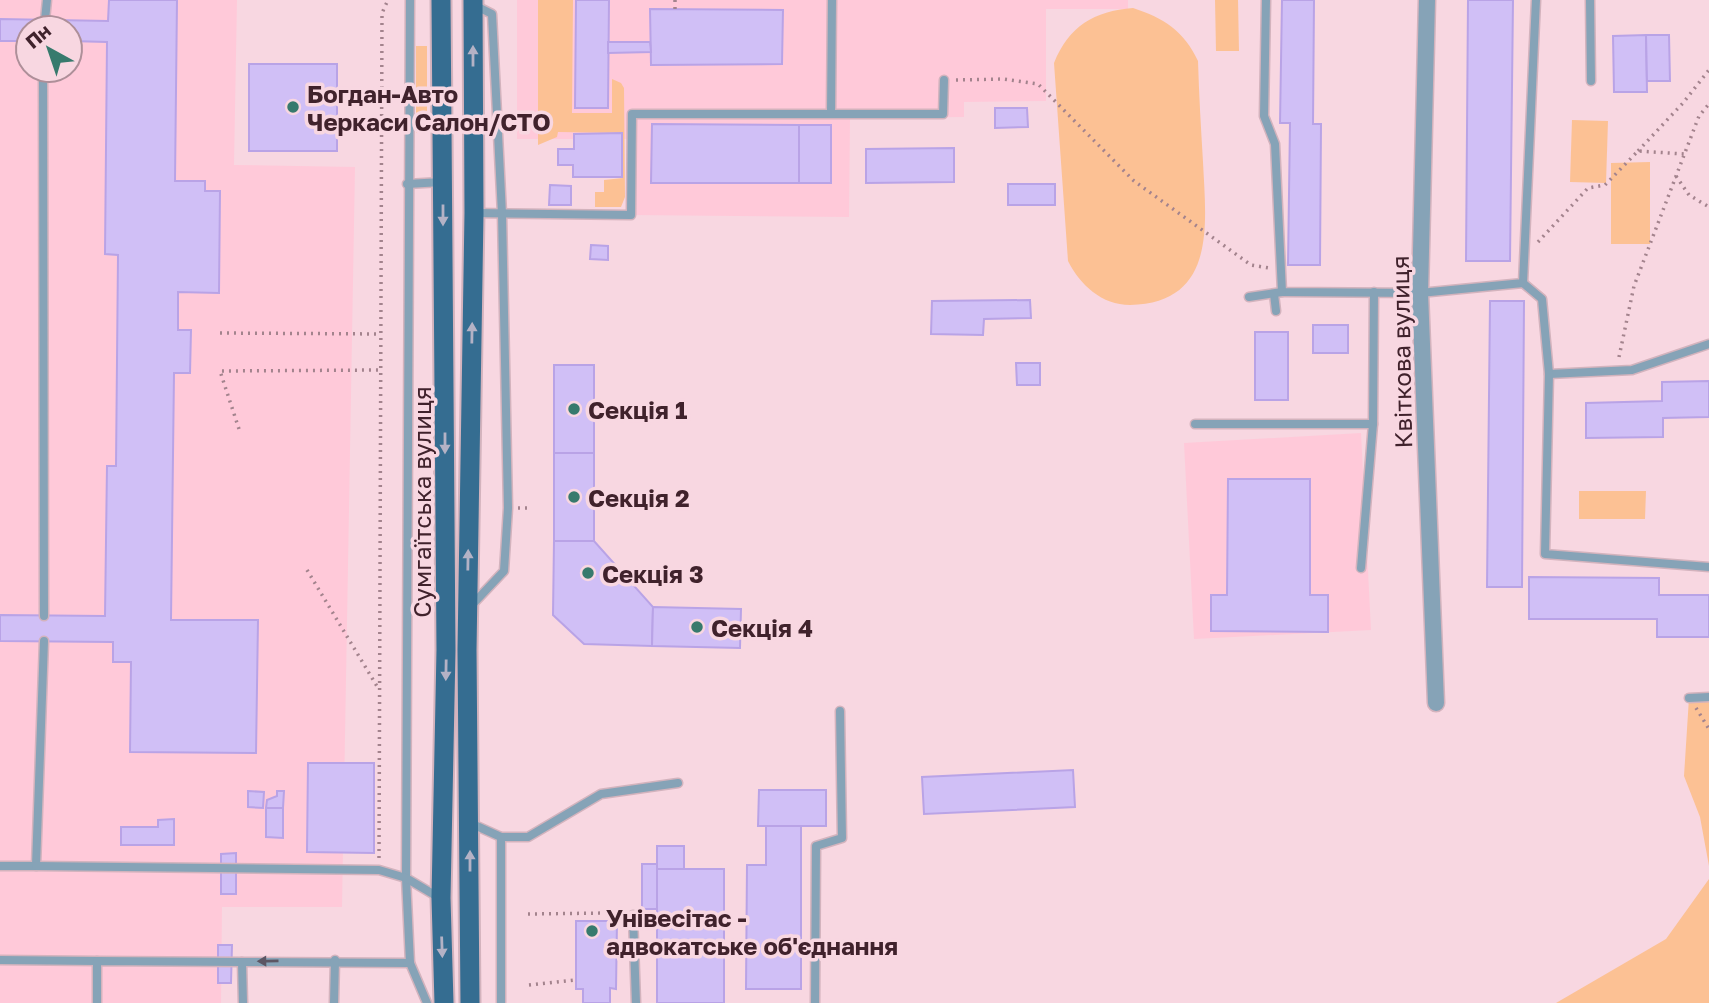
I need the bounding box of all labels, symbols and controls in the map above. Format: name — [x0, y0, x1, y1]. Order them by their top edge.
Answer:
north arrow — [14, 14, 84, 84]
text: Пн — [20, 18, 55, 53]
one-way arrow — [467, 45, 479, 67]
place label: Богдан-Авто Черкаси Салон/СТО — [307, 79, 551, 136]
marker: Богдан-Авто Черкаси Салон/СТО — [285, 99, 301, 115]
one-way arrow — [437, 204, 449, 226]
street label: Квіткова вулиця — [1385, 255, 1417, 449]
one-way arrow — [466, 322, 478, 344]
street label: Сумгаїтська вулиця — [407, 386, 436, 618]
place label: Секція 1 — [588, 395, 687, 424]
marker: Секція 1 — [566, 401, 582, 417]
one-way arrow — [439, 432, 451, 454]
place label: Секція 2 — [588, 483, 690, 512]
marker: Секція 2 — [566, 489, 582, 505]
one-way arrow — [462, 549, 474, 571]
place label: Секція 3 — [602, 559, 704, 588]
marker: Секція 3 — [580, 565, 596, 581]
place label: Секція 4 — [711, 613, 813, 642]
marker: Секція 4 — [689, 619, 705, 635]
one-way arrow — [440, 659, 452, 681]
one-way arrow — [464, 850, 476, 872]
place label: Унівесітас - адвокатське об'єднання — [606, 903, 898, 960]
marker: Унівесітас - адвокатське об'єднання — [584, 923, 600, 939]
one-way arrow — [436, 936, 448, 958]
one-way arrow — [256, 955, 278, 967]

